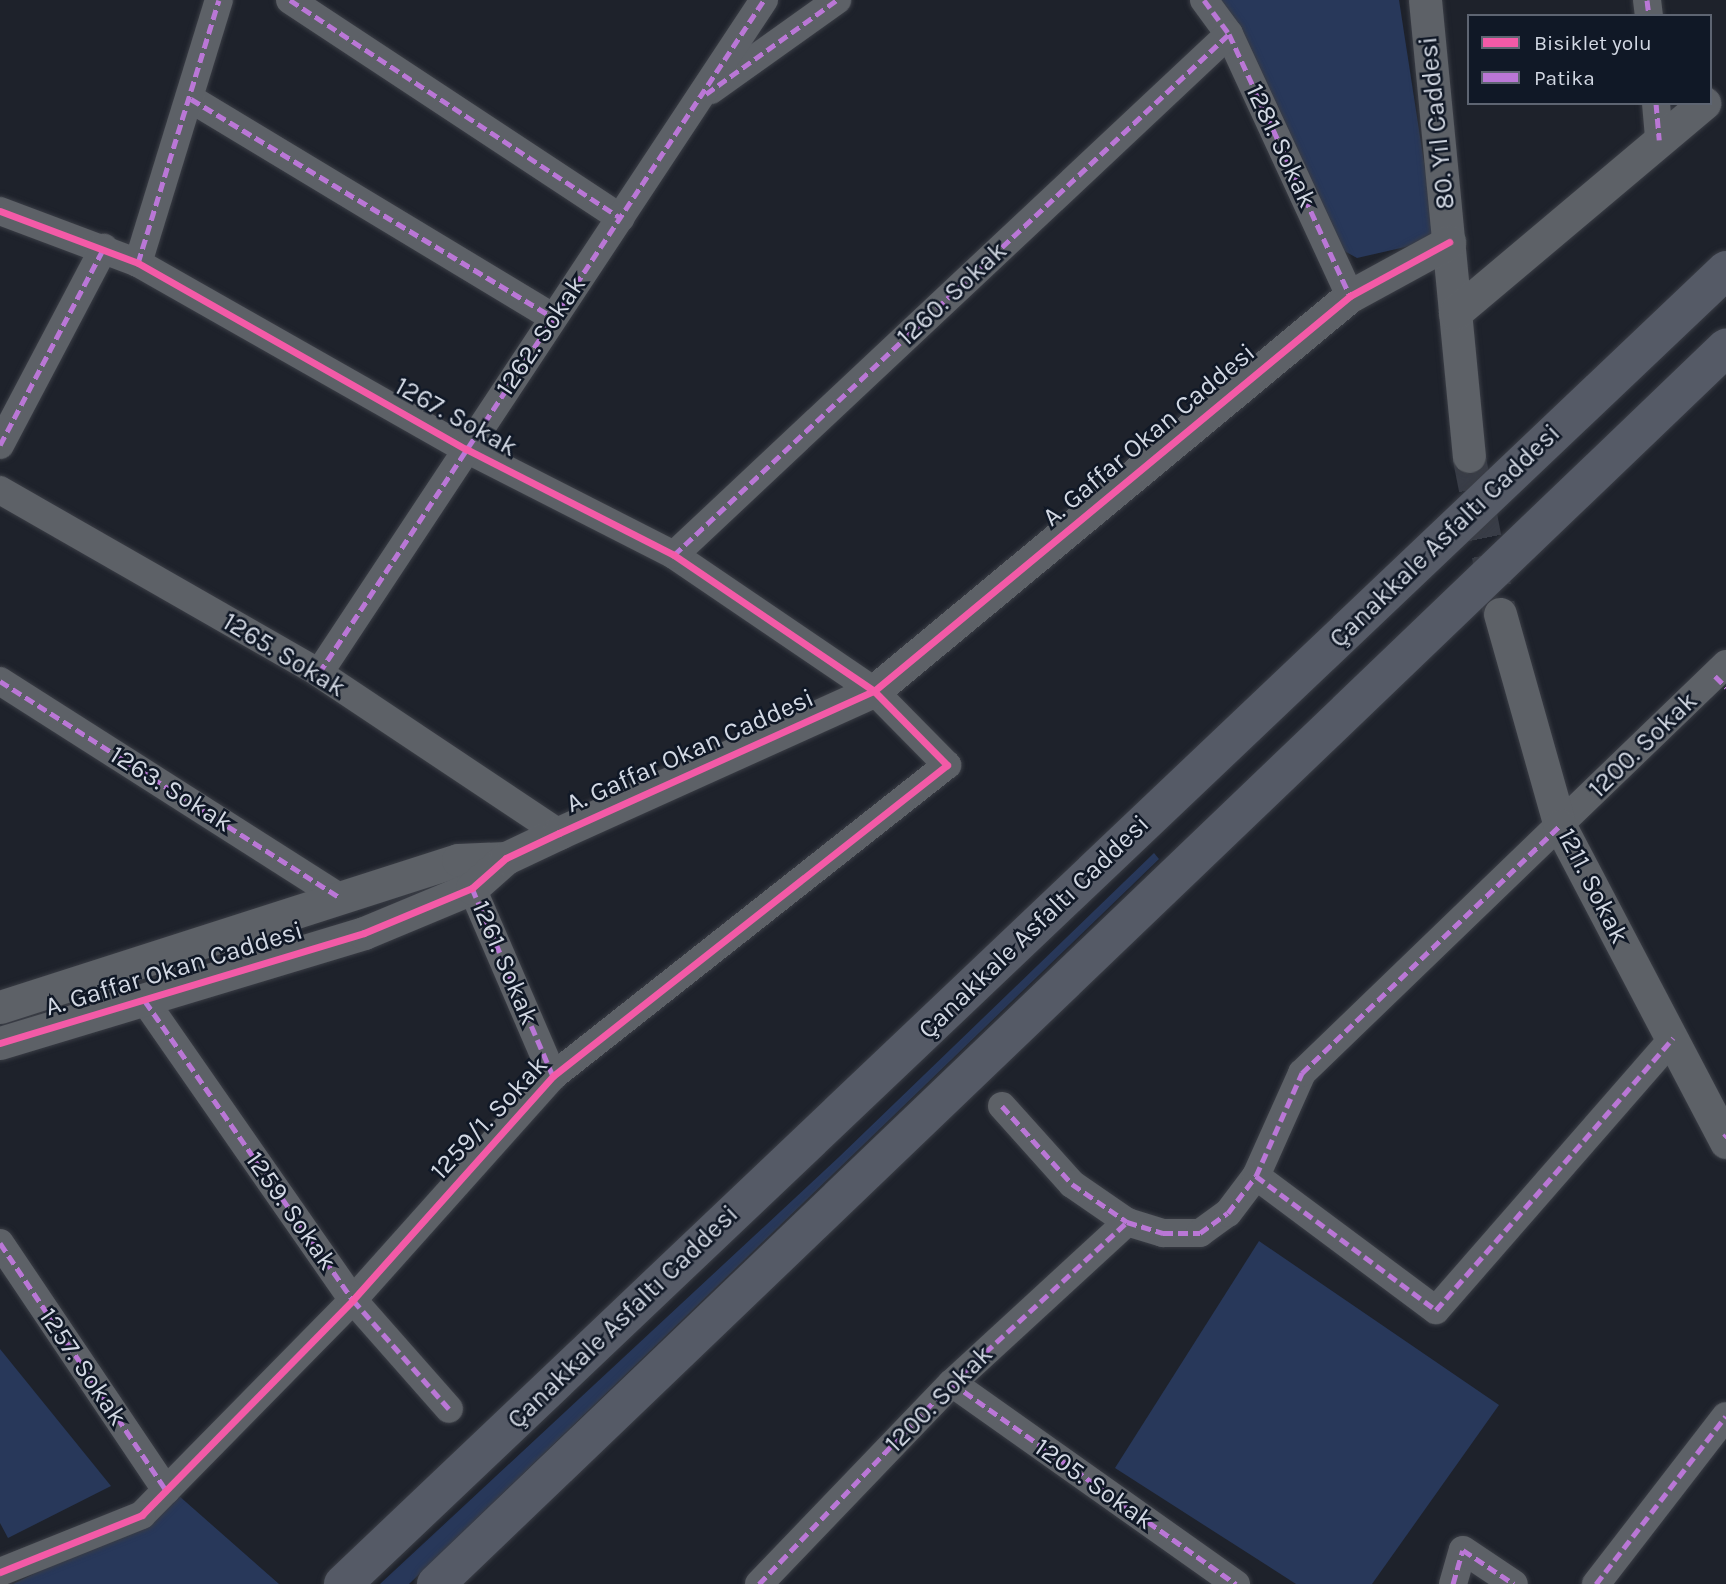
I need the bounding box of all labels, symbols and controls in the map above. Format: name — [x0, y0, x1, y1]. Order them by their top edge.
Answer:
legend — [1467, 14, 1712, 105]
text: Bisiklet yolu — [1534, 31, 1652, 55]
street label: 80. Yıl Caddesi — [1412, 35, 1462, 211]
text: Patika — [1534, 66, 1595, 90]
street label: 1281. Sokak — [1239, 79, 1323, 213]
street label: 1260. Sokak — [891, 235, 1013, 353]
street label: 1262. Sokak — [489, 270, 593, 402]
street label: A. Gaffar Okan Caddesi — [1036, 337, 1262, 533]
street label: 1267. Sokak — [389, 371, 523, 463]
street label: Çanakkale Asfaltı Caddesi — [1323, 418, 1567, 654]
street label: 1265. Sokak — [217, 606, 351, 704]
street label: A. Gaffar Okan Caddesi — [561, 682, 819, 820]
street label: 1200. Sokak — [1582, 686, 1704, 804]
street label: 1263. Sokak — [104, 739, 238, 839]
street label: Çanakkale Asfaltı Caddesi — [912, 809, 1156, 1045]
street label: 1211. Sokak — [1551, 823, 1635, 949]
street label: 1261. Sokak — [465, 896, 545, 1030]
street label: A. Gaffar Okan Caddesi — [41, 915, 307, 1023]
street label: 1259/1. Sokak — [424, 1050, 554, 1186]
street label: 1259. Sokak — [239, 1146, 343, 1276]
street label: Çanakkale Asfaltı Caddesi — [501, 1199, 745, 1435]
street label: 1257. Sokak — [32, 1302, 134, 1432]
street label: 1200. Sokak — [879, 1339, 999, 1459]
street label: 1205. Sokak — [1028, 1432, 1160, 1536]

